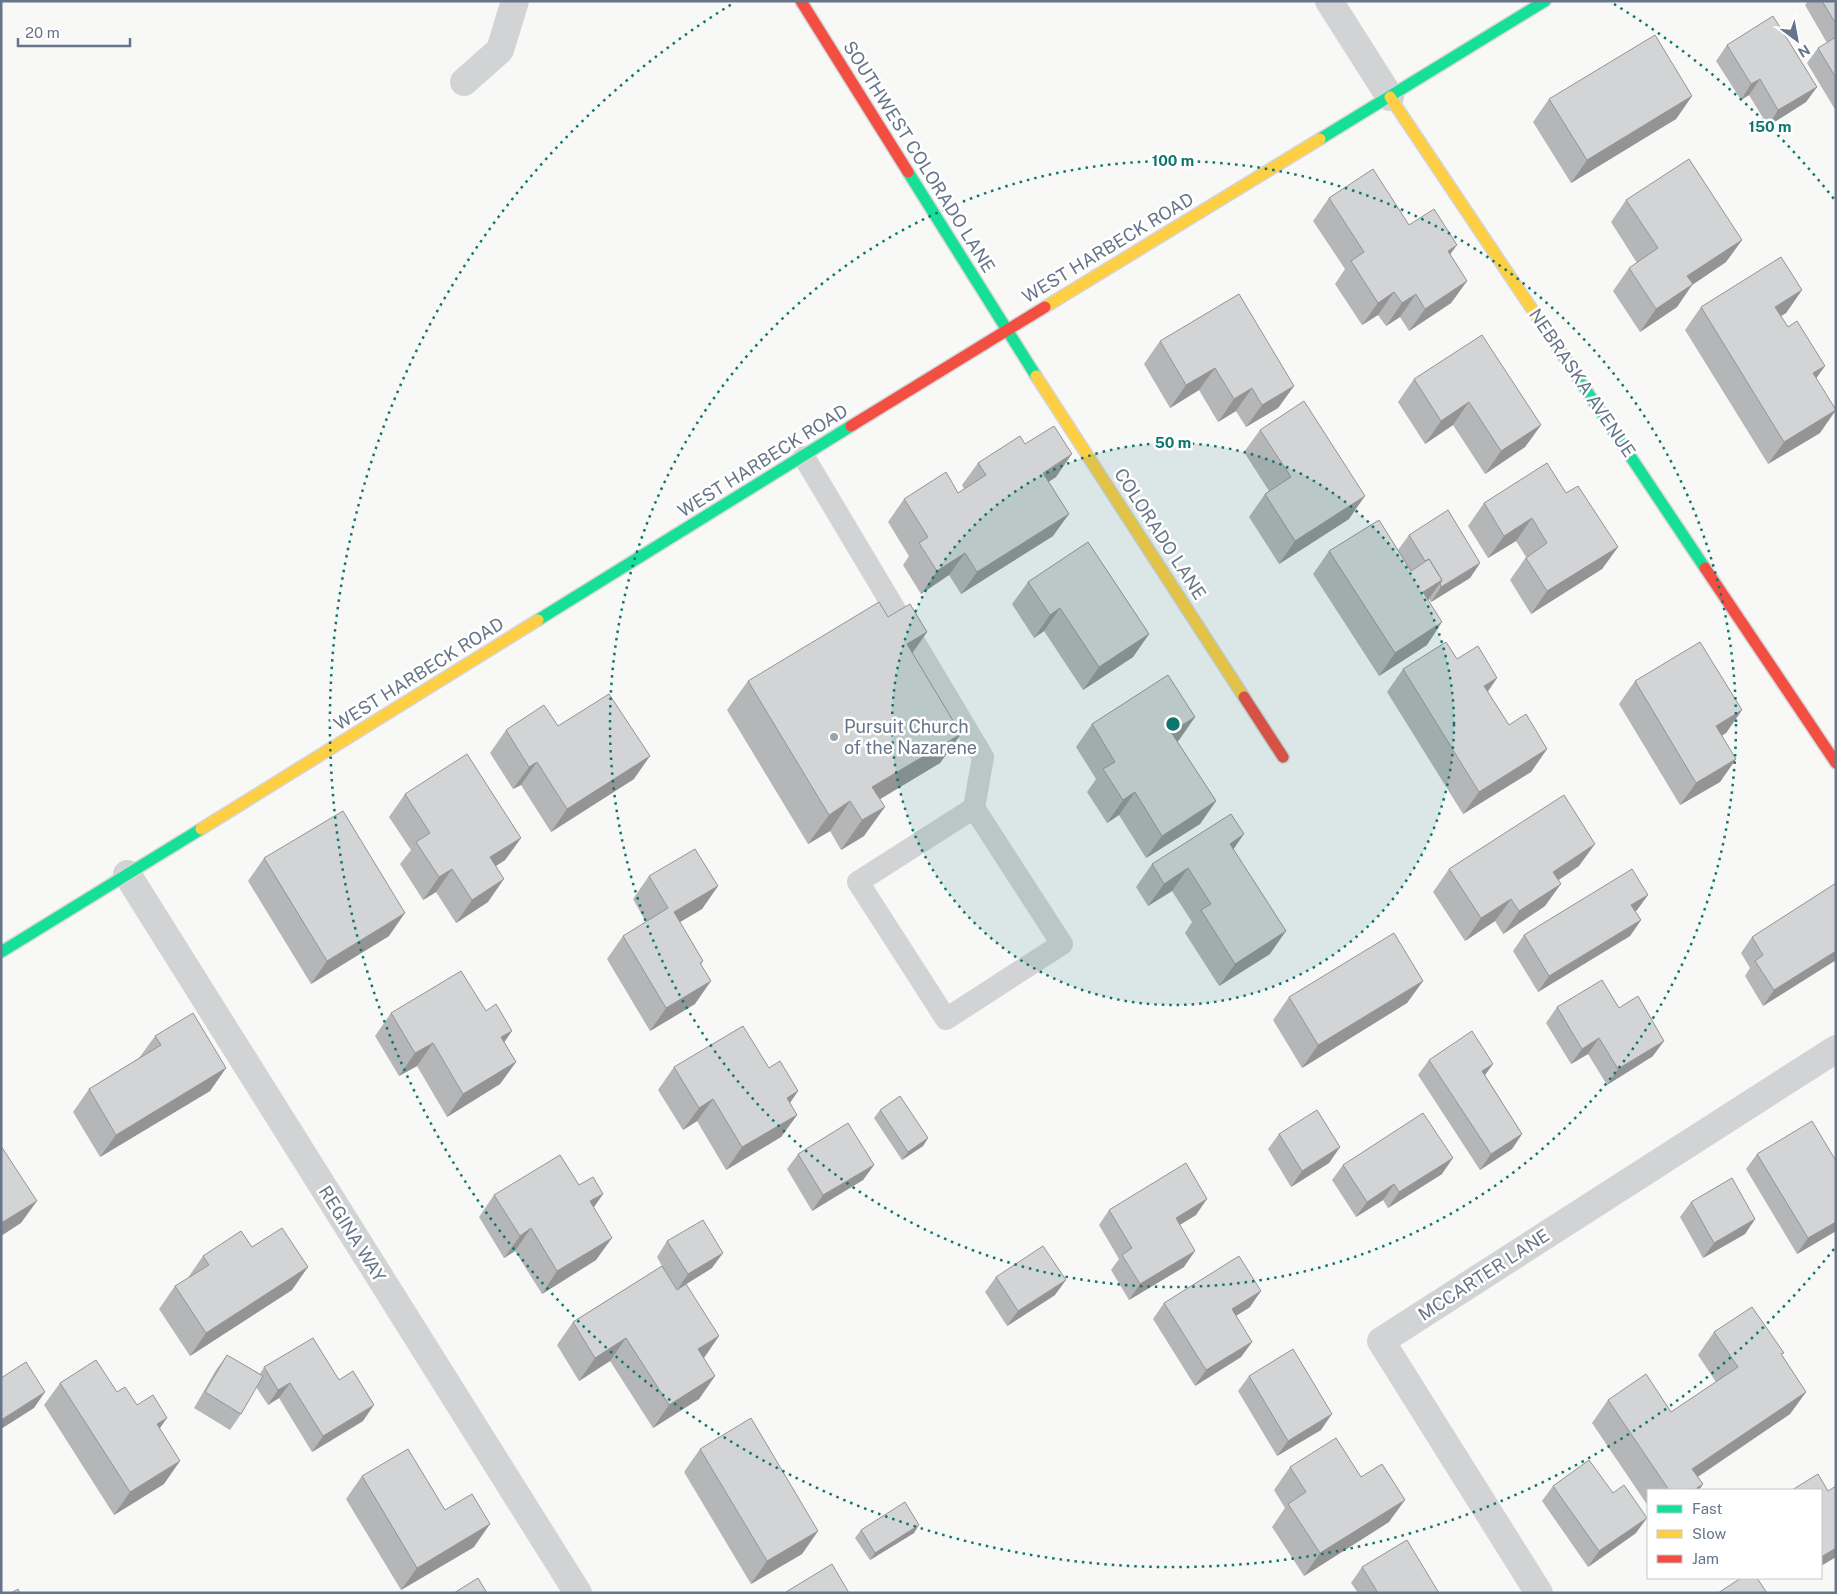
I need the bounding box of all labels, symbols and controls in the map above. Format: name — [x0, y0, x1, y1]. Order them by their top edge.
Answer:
scale bar — [18, 15, 130, 47]
north arrow — [1772, 15, 1822, 65]
text: 20 m — [25, 24, 60, 41]
street label: SOUTHWEST COLORADO LANE — [839, 37, 1000, 276]
text: N — [1795, 41, 1813, 61]
text: 150 m — [1748, 118, 1792, 135]
text: 100 m — [1152, 152, 1194, 169]
street label: WEST HARBECK ROAD — [1018, 188, 1197, 307]
street label: NEBRASKA AVENUE — [1525, 304, 1640, 461]
street label: WEST HARBECK ROAD — [674, 400, 851, 521]
text: 50 m — [1155, 434, 1191, 451]
street label: COLORADO LANE — [1110, 464, 1211, 603]
street label: WEST HARBECK ROAD — [330, 613, 507, 734]
centre of rings — [1164, 715, 1182, 733]
place label: Pursuit Church of the Nazarene — [844, 716, 977, 758]
marker: Pursuit Church of the Nazarene — [828, 731, 840, 743]
street label: REGINA WAY — [315, 1182, 390, 1286]
street label: MCCARTER LANE — [1414, 1224, 1553, 1325]
legend — [1647, 1489, 1822, 1579]
text: Fast — [1692, 1500, 1722, 1517]
text: Slow — [1692, 1525, 1727, 1542]
text: Jam — [1692, 1550, 1719, 1567]

